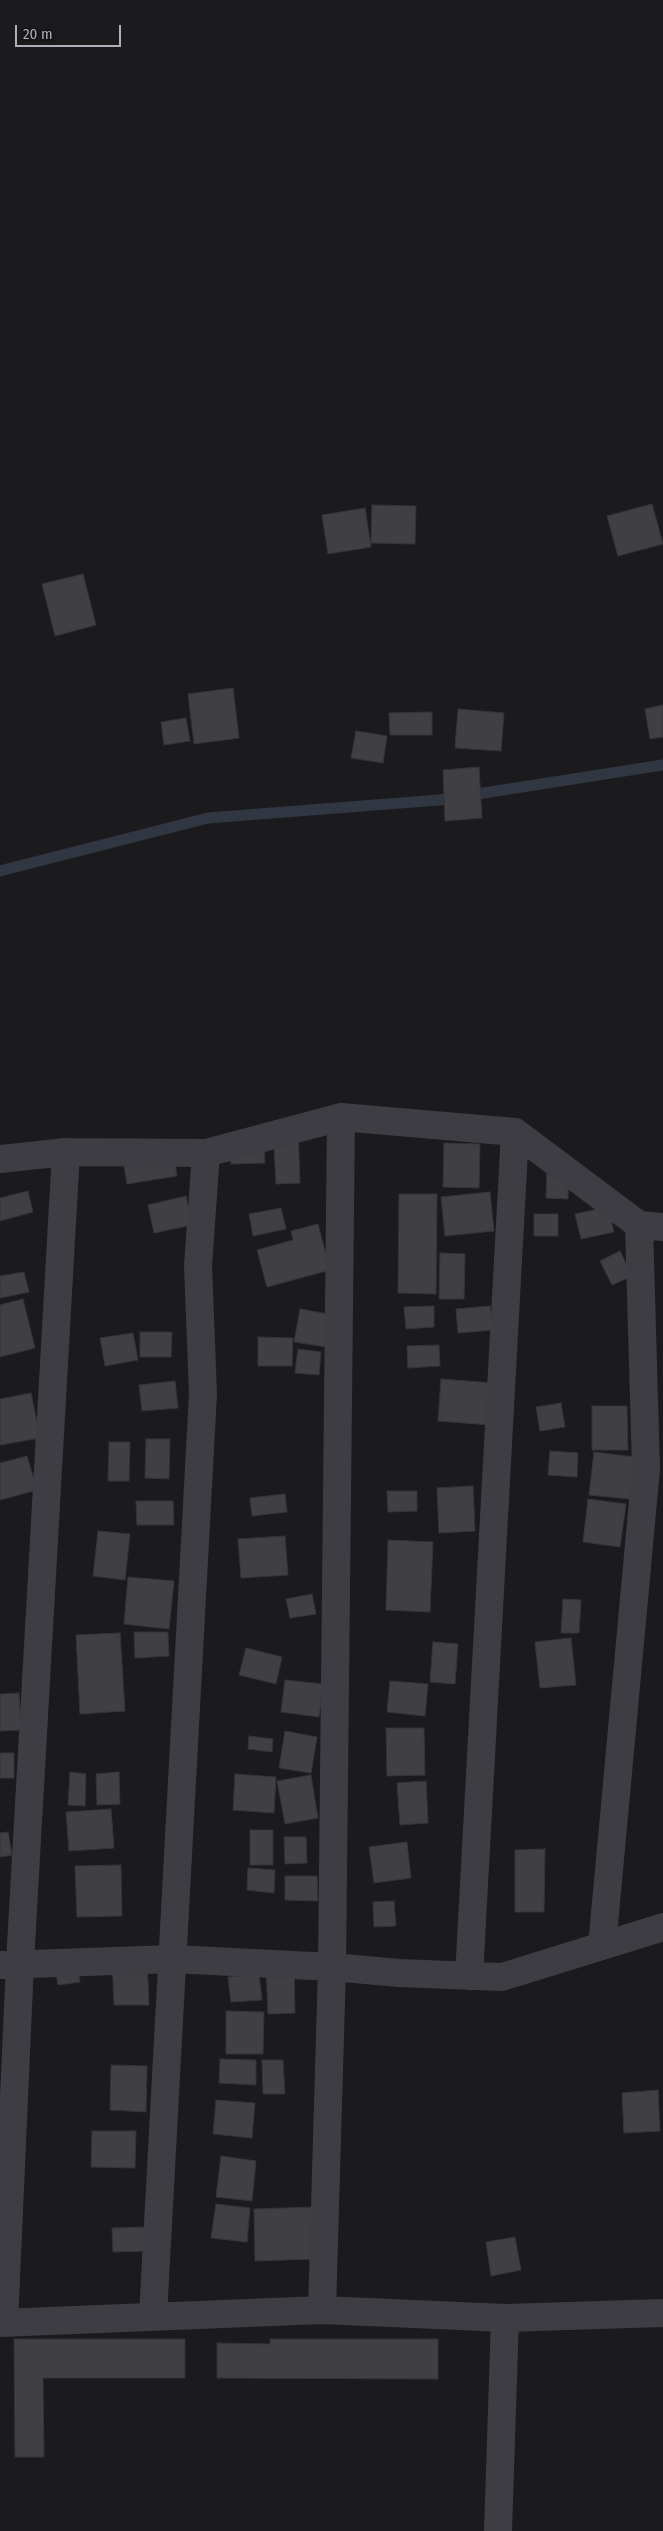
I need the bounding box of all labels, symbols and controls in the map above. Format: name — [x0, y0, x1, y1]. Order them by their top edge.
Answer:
scale bar — [18, 15, 124, 47]
text: 20 m — [23, 25, 53, 43]

